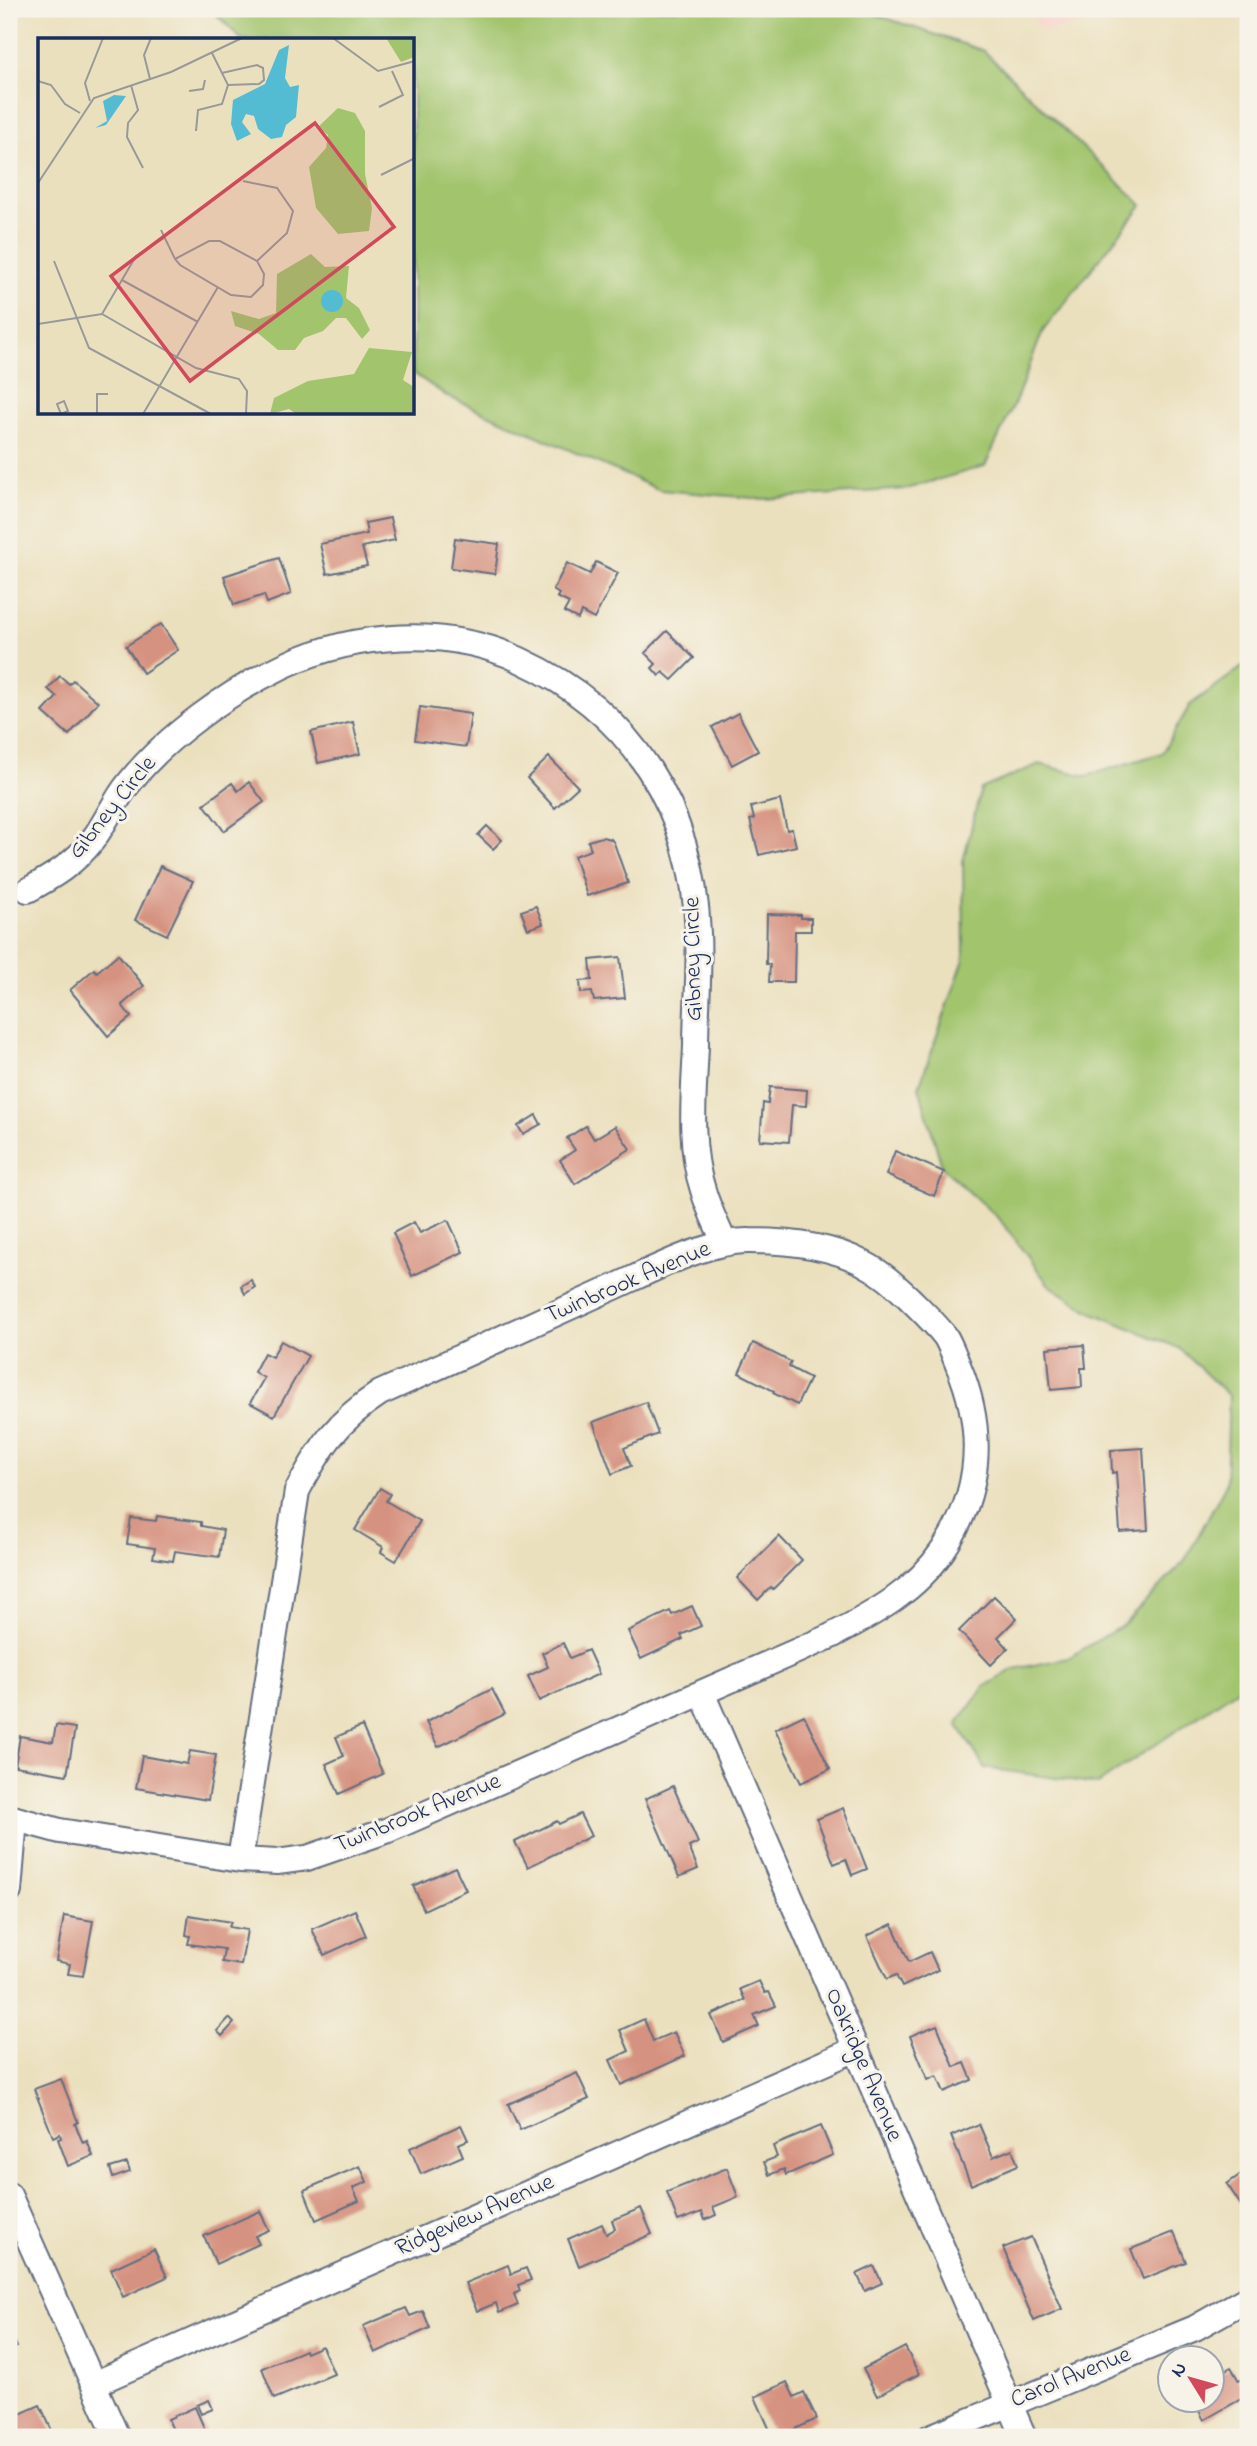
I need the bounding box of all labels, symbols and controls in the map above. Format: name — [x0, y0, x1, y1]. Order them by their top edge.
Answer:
inset map — [38, 38, 415, 415]
street label: Gibney Circle — [60, 748, 167, 868]
street label: Gibney Circle — [675, 896, 714, 1021]
street label: Twinbrook Avenue — [540, 1232, 716, 1334]
street label: Twinbrook Avenue — [329, 1765, 507, 1863]
street label: Oakridge Avenue — [815, 1983, 911, 2147]
street label: Ridgeview Avenue — [390, 2165, 560, 2267]
street label: Carol Avenue — [1006, 2338, 1137, 2418]
north arrow — [1156, 2344, 1226, 2414]
text: N — [1165, 2357, 1194, 2384]

